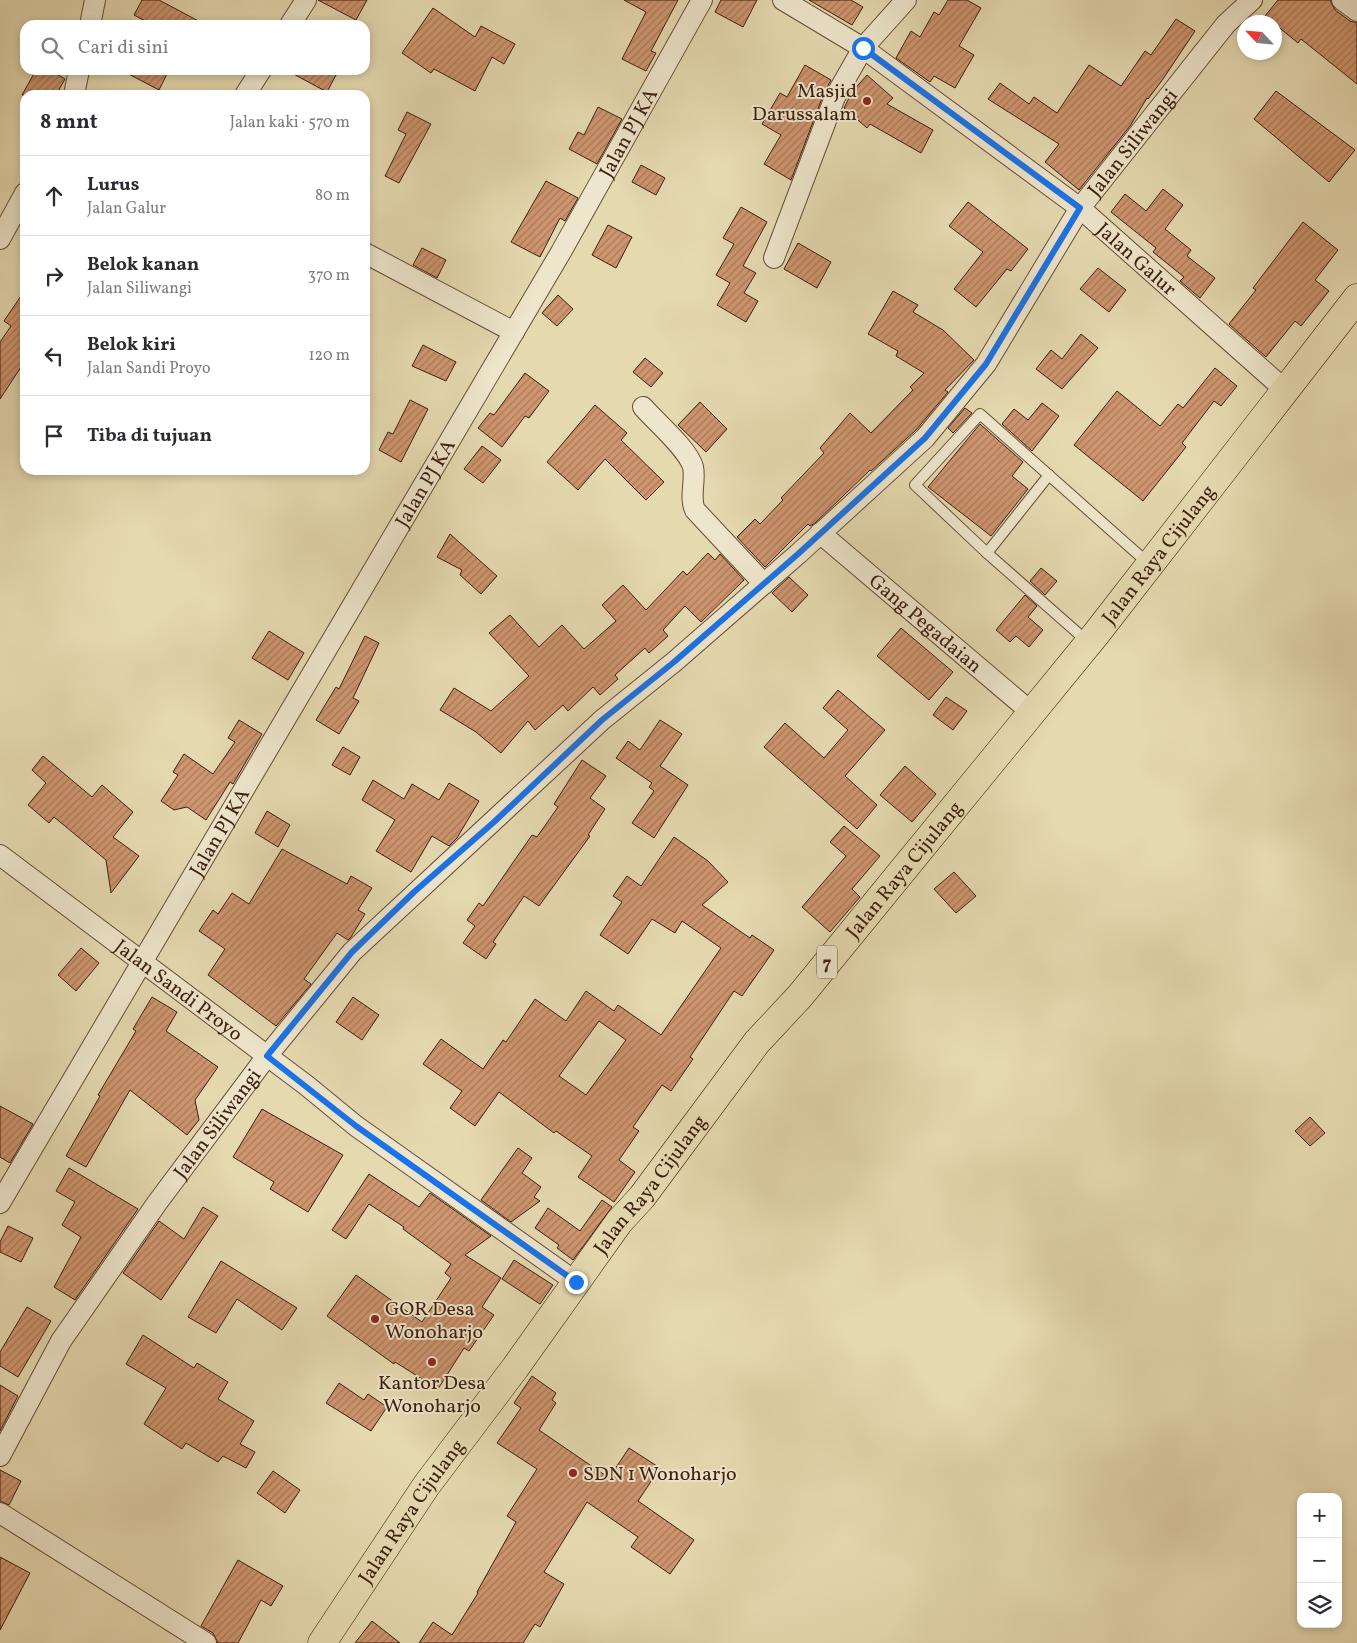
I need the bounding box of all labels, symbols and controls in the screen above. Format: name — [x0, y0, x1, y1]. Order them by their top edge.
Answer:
north arrow — [1237, 15, 1282, 60]
search box — [20, 20, 370, 75]
icon: search — [38, 34, 66, 62]
text: Cari di sini — [78, 35, 169, 61]
route start — [852, 37, 875, 60]
place label: Masjid Darussalam — [752, 78, 857, 129]
street label: Jalan Siliwangi — [1082, 83, 1185, 204]
street label: Jalan PJ KA — [593, 84, 666, 183]
marker: Masjid Darussalam — [861, 95, 873, 107]
text: 8 mnt — [40, 108, 98, 137]
text: Jalan kaki · 570 m — [230, 112, 350, 134]
text: Lurus — [87, 172, 139, 198]
icon: ahead — [40, 182, 68, 210]
text: 80 m — [315, 185, 350, 207]
text: Jalan Galur — [87, 198, 166, 220]
street label: Jalan Galur — [1089, 217, 1182, 303]
text: Belok kanan — [87, 252, 199, 278]
icon: right — [40, 262, 68, 290]
text: 370 m — [308, 265, 350, 287]
text: Jalan Siliwangi — [87, 278, 192, 300]
text: Belok kiri — [87, 332, 176, 358]
icon: left — [40, 342, 68, 370]
text: 120 m — [308, 345, 350, 367]
text: Jalan Sandi Proyo — [87, 358, 211, 380]
icon: arrive — [40, 422, 68, 450]
text: Tiba di tujuan — [87, 423, 212, 449]
street label: Jalan PJ KA — [389, 435, 464, 533]
street label: Jalan Raya Cijulang — [1096, 480, 1223, 631]
street label: Gang Pegadaian — [862, 568, 988, 681]
street label: Jalan PJ KA — [184, 783, 258, 882]
street label: Jalan Raya Cijulang — [840, 796, 970, 945]
street label: Jalan Sandi Proyo — [108, 934, 248, 1049]
road number: 7 — [817, 946, 837, 979]
street label: Jalan Siliwangi — [168, 1063, 269, 1185]
street label: Jalan Raya Cijulang — [588, 1110, 714, 1261]
route end — [565, 1271, 588, 1294]
place label: GOR Desa Wonoharjo — [385, 1296, 483, 1347]
marker: GOR Desa Wonoharjo — [369, 1313, 381, 1325]
marker: Kantor Desa Wonoharjo — [426, 1356, 438, 1368]
place label: Kantor Desa Wonoharjo — [378, 1370, 486, 1421]
street label: Jalan Raya Cijulang — [353, 1434, 472, 1590]
place label: SDN 1 Wonoharjo — [583, 1461, 737, 1489]
marker: SDN 1 Wonoharjo — [567, 1467, 579, 1479]
map controls — [1297, 1493, 1342, 1628]
button: + — [1297, 1493, 1342, 1538]
button: − — [1297, 1538, 1342, 1583]
button: layers — [1297, 1583, 1342, 1628]

